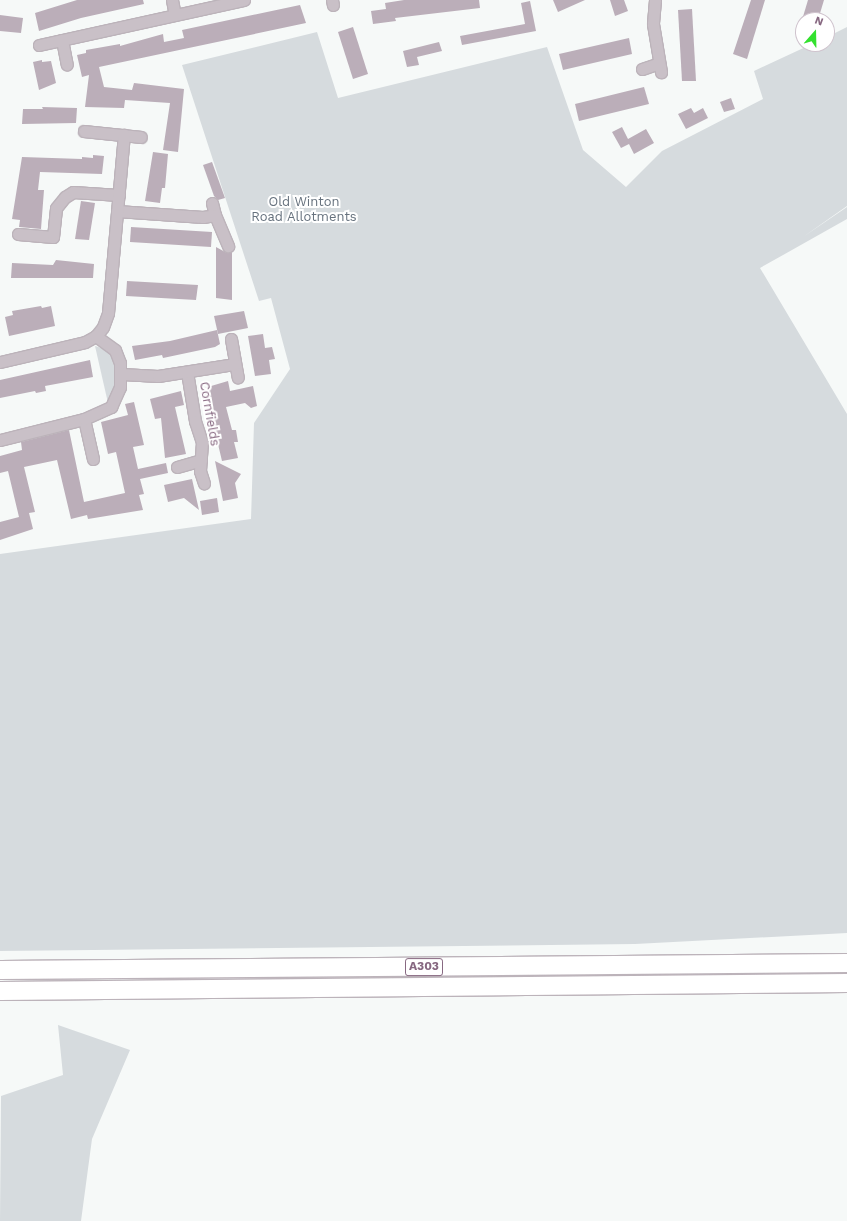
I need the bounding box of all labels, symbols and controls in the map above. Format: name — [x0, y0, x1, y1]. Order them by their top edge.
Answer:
north arrow — [795, 12, 835, 52]
text: N — [813, 14, 825, 29]
park label: Old Winton Road Allotments — [251, 195, 357, 226]
street label: Cornfields — [196, 381, 222, 447]
road number: A303 — [405, 957, 443, 977]

